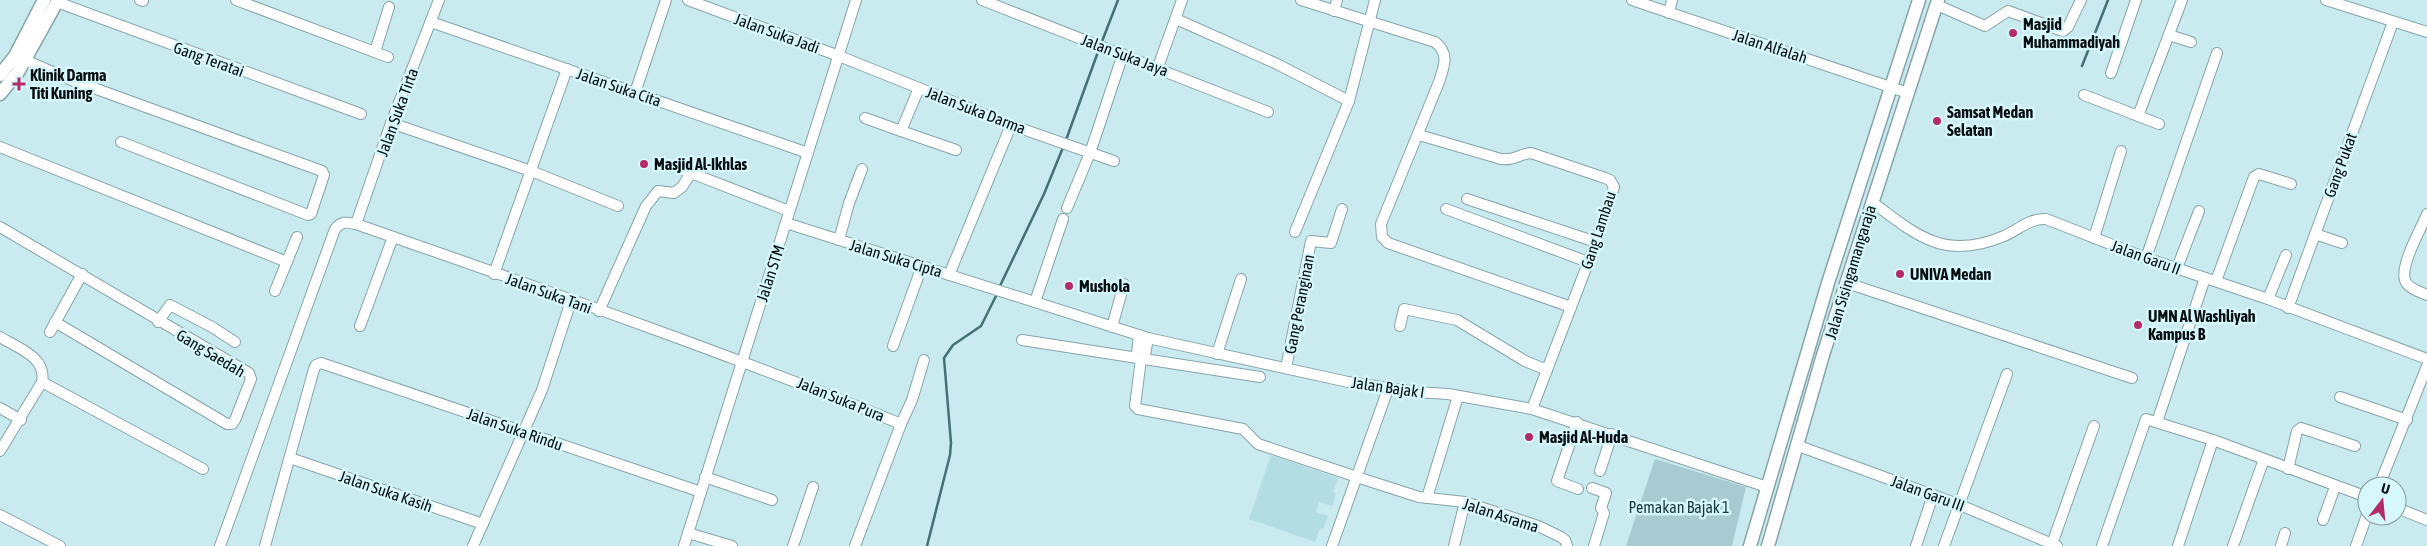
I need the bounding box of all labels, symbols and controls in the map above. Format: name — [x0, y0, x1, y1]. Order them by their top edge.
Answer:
street label: Jalan Suka Jadi — [732, 9, 822, 57]
place label: Masjid Muhammadiyah — [2023, 15, 2120, 51]
street label: Jalan Alfalah — [1730, 25, 1810, 67]
marker: Masjid Muhammadiyah — [2007, 27, 2019, 39]
street label: Jalan Suka Jaya — [1079, 30, 1171, 81]
street label: Gang Teratai — [171, 38, 247, 81]
street label: Jalan Suka Cita — [574, 64, 664, 110]
place label: Klinik Darma Titi Kuning — [30, 66, 107, 102]
street label: Jalan Suka Tirta — [373, 66, 421, 158]
marker: Klinik Darma Titi Kuning — [12, 77, 26, 91]
street label: Jalan Suka Darma — [924, 83, 1028, 137]
place label: Samsat Medan Selatan — [1947, 103, 2033, 139]
marker: Samsat Medan Selatan — [1931, 115, 1943, 127]
street label: Gang Pukat — [2320, 130, 2361, 200]
place label: Masjid Al-Ikhlas — [654, 155, 748, 173]
marker: Masjid Al-Ikhlas — [638, 158, 650, 170]
street label: Gang Lambau — [1577, 189, 1620, 271]
street label: Jalan Sisingamangaraja — [1821, 203, 1880, 342]
street label: Jalan Suka Cipta — [847, 235, 944, 282]
street label: Jalan Garu II — [2109, 236, 2183, 278]
street label: Jalan STM — [752, 242, 788, 304]
street label: Gang Peranginan — [1281, 253, 1318, 355]
place label: UNIVA Medan — [1910, 265, 1991, 283]
marker: UNIVA Medan — [1894, 268, 1906, 280]
street label: Jalan Suka Tani — [504, 269, 594, 317]
place label: Mushola — [1079, 277, 1130, 295]
marker: Mushola — [1063, 280, 1075, 292]
place label: UMN Al Washliyah Kampus B — [2148, 307, 2256, 343]
marker: UMN Al Washliyah Kampus B — [2132, 319, 2144, 331]
street label: Gang Saedah — [173, 325, 249, 381]
street label: Jalan Suka Pura — [795, 373, 887, 425]
street label: Jalan Bajak I — [1350, 373, 1426, 402]
street label: Jalan Suka Rindu — [465, 404, 565, 454]
place label: Masjid Al-Huda — [1539, 428, 1628, 446]
marker: Masjid Al-Huda — [1523, 431, 1535, 443]
street label: Jalan Suka Kasih — [337, 467, 435, 515]
street label: Jalan Garu III — [1889, 471, 1967, 515]
north arrow — [2357, 476, 2407, 526]
text: U — [2379, 480, 2392, 497]
street label: Jalan Asrama — [1461, 494, 1541, 536]
park label: Pemakan Bajak 1 — [1628, 498, 1730, 517]

